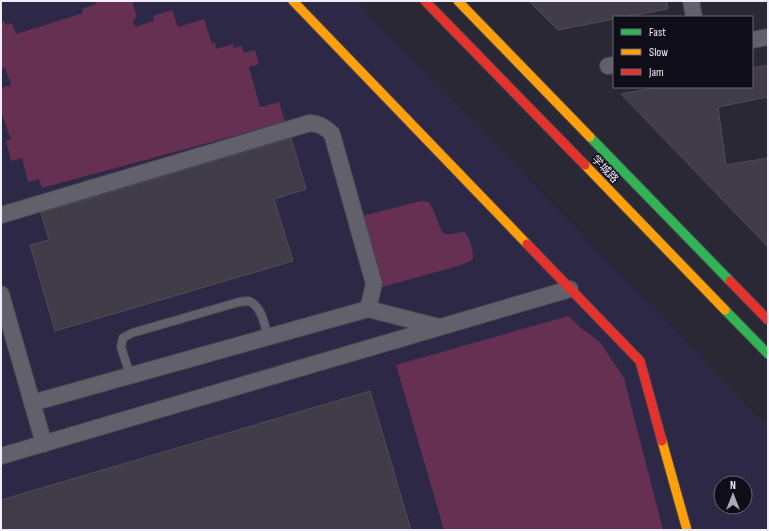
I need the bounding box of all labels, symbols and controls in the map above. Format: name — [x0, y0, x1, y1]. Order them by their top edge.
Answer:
legend — [613, 16, 753, 88]
text: Fast — [649, 25, 666, 40]
text: Slow — [649, 45, 668, 60]
text: Jam — [648, 65, 664, 80]
street label: 学城路 — [589, 153, 621, 185]
north arrow — [713, 475, 753, 515]
text: N — [730, 479, 736, 492]

